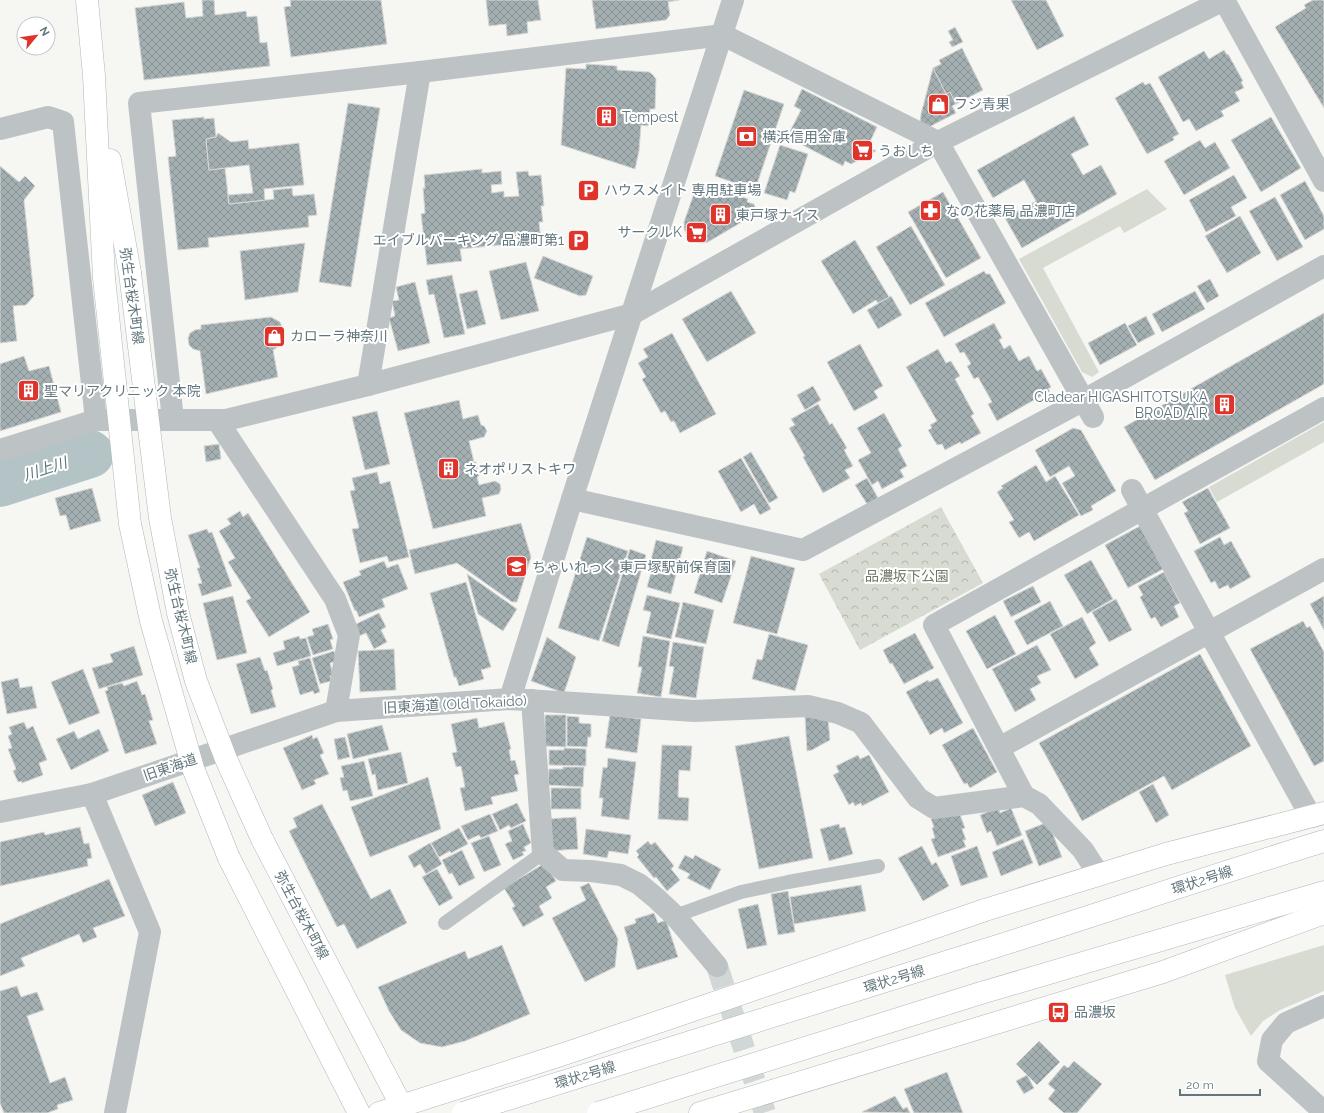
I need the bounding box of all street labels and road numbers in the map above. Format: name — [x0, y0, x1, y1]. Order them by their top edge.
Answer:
street label: 弥生台桜木町線 — [117, 246, 147, 346]
street label: 弥生台桜木町線 — [162, 566, 200, 666]
street label: 旧東海道 (Old Tokaido) — [383, 692, 527, 716]
street label: 旧東海道 — [141, 750, 199, 784]
street label: 環状2号線 — [1169, 863, 1235, 897]
street label: 弥生台桜木町線 — [272, 868, 332, 962]
street label: 環状2号線 — [861, 962, 927, 996]
street label: 環状2号線 — [552, 1058, 618, 1092]

